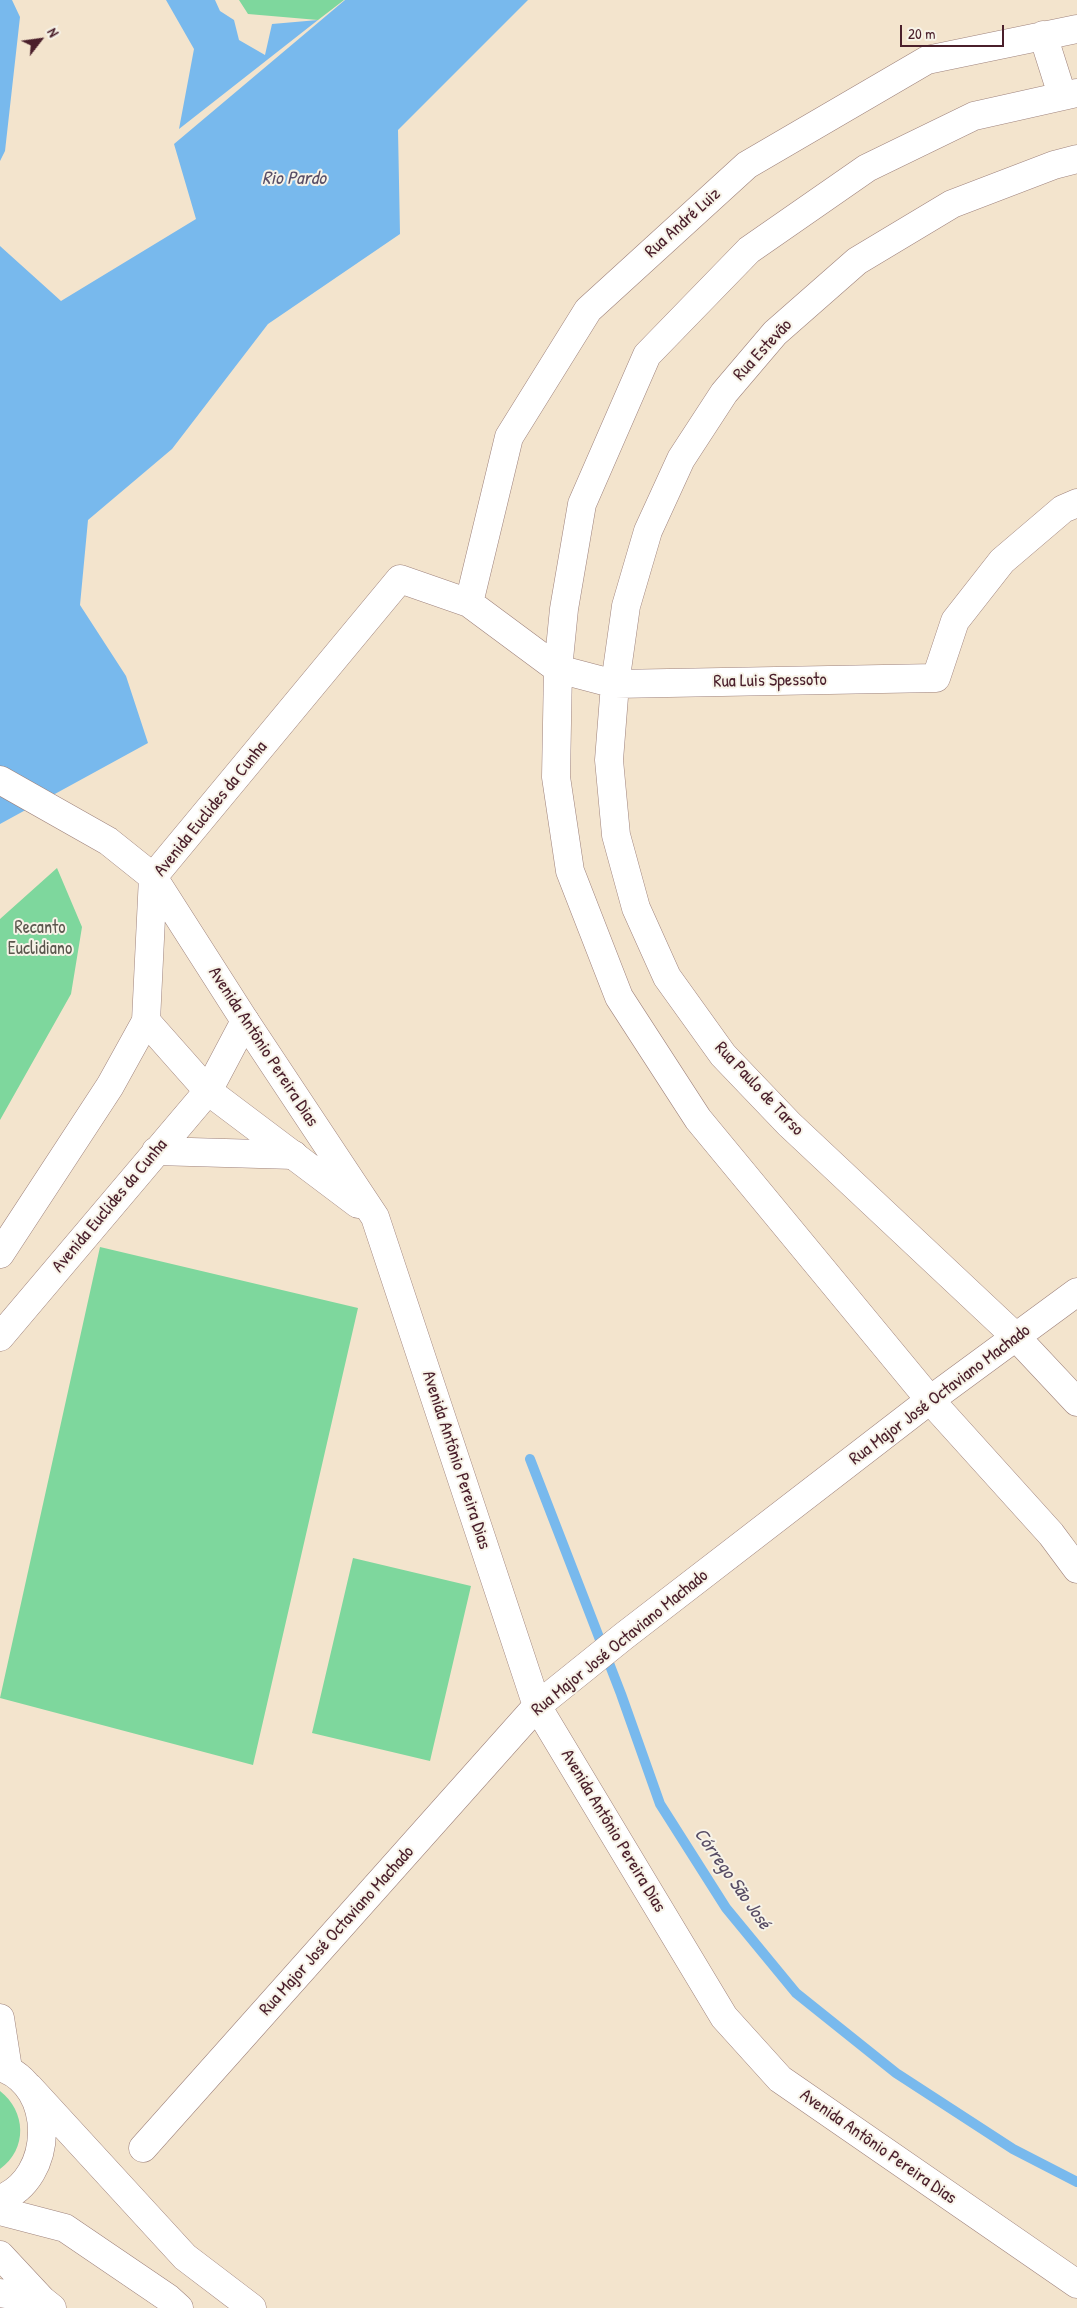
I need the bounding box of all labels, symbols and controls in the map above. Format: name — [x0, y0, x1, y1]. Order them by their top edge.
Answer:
north arrow — [15, 15, 65, 65]
scale bar — [902, 15, 1006, 47]
text: 20 m — [908, 23, 935, 44]
text: N — [43, 24, 64, 40]
water label: Rio Pardo — [262, 168, 326, 190]
street label: Rua André Luiz — [641, 183, 725, 263]
street label: Rua Estevão — [729, 315, 797, 385]
street label: Rua Luis Spessoto — [713, 669, 827, 693]
street label: Avenida Euclides da Cunha — [150, 737, 272, 881]
park label: Recanto Euclidiano — [8, 917, 72, 960]
street label: Avenida Antônio Pereira Dias — [203, 963, 323, 1131]
street label: Rua Paulo de Tarso — [710, 1038, 808, 1140]
street label: Avenida Euclides da Cunha — [48, 1135, 172, 1277]
street label: Rua Major José Octaviano Machado — [845, 1320, 1035, 1470]
street label: Avenida Antônio Pereira Dias — [417, 1368, 495, 1552]
street label: Rua Major José Octaviano Machado — [527, 1565, 713, 1721]
street label: Avenida Antônio Pereira Dias — [556, 1746, 670, 1916]
water label: Córrego São José — [689, 1824, 775, 1934]
street label: Rua Major José Octaviano Machado — [255, 1842, 419, 2020]
street label: Avenida Antônio Pereira Dias — [796, 2085, 960, 2209]

